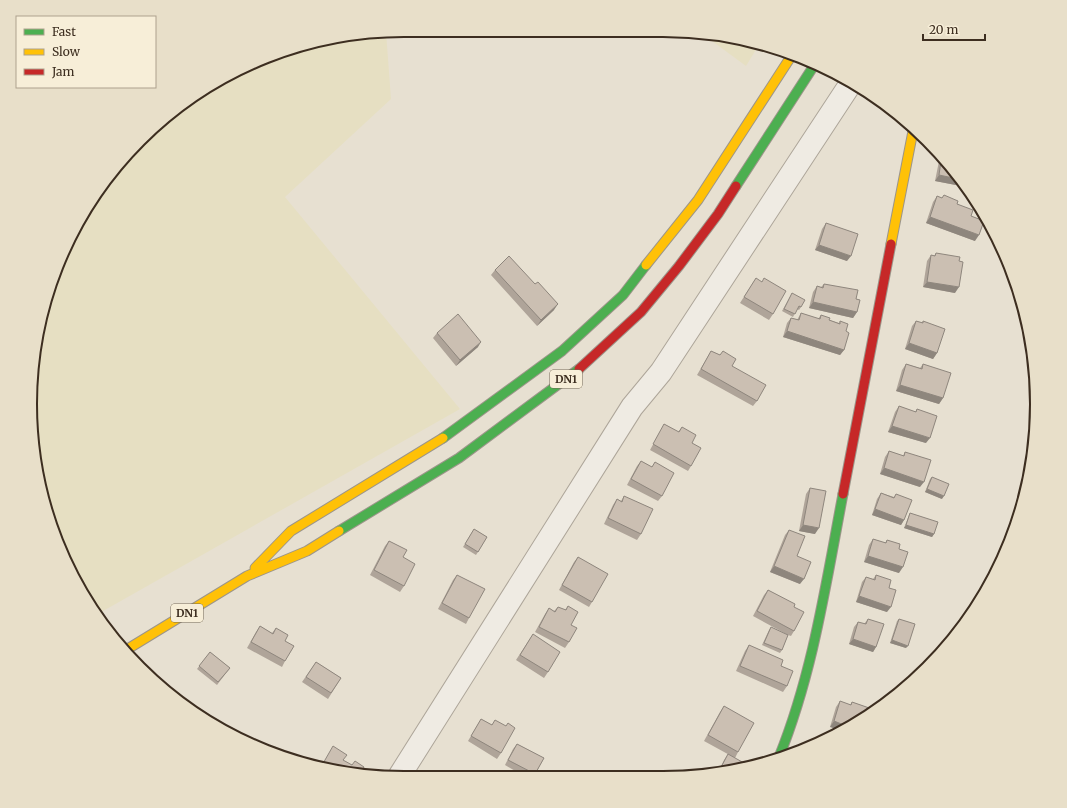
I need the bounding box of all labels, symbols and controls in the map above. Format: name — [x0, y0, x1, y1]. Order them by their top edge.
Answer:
legend — [16, 16, 156, 88]
scale bar — [923, 16, 985, 42]
text: 20 m — [929, 22, 958, 37]
text: Fast — [52, 24, 76, 39]
text: Slow — [52, 44, 81, 59]
text: Jam — [51, 64, 75, 79]
road number: DN1 — [550, 370, 582, 388]
road number: DN1 — [171, 604, 203, 622]

